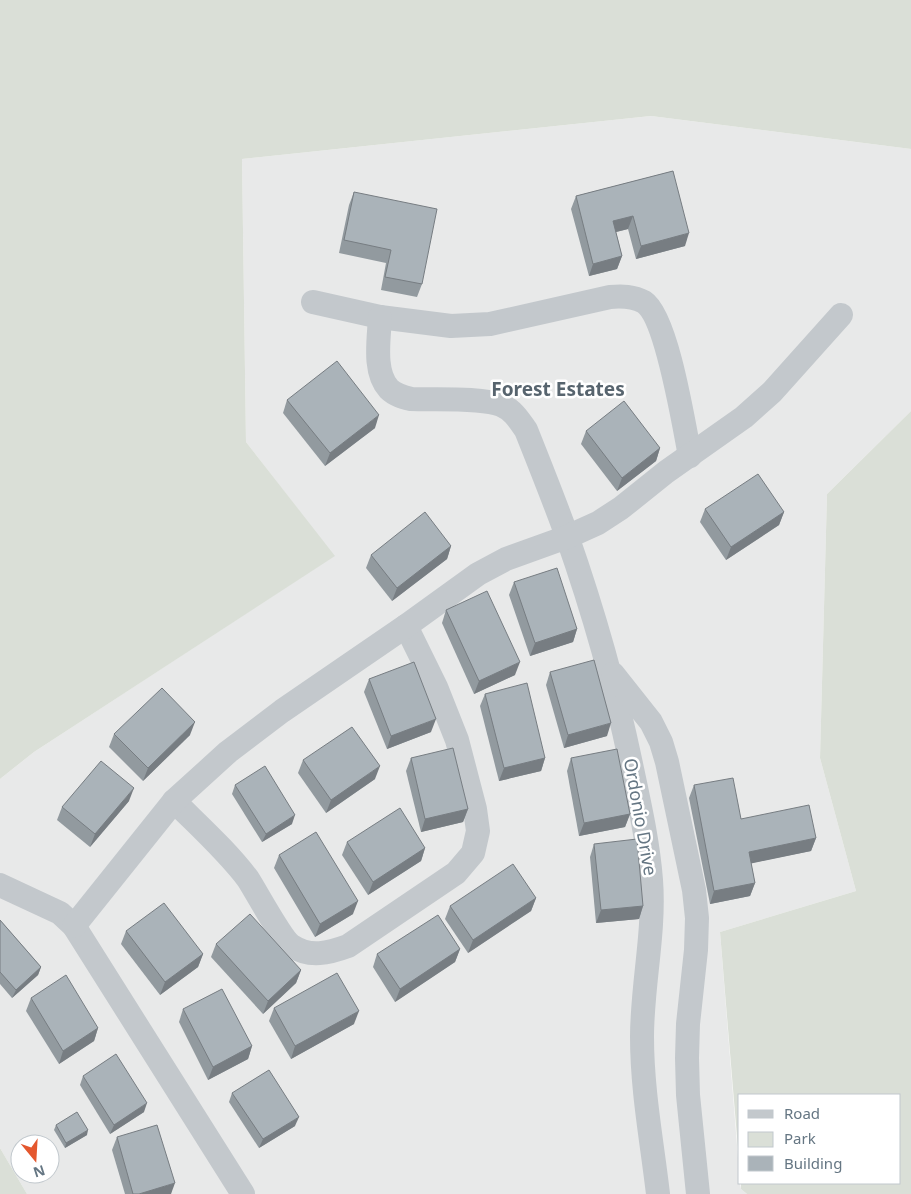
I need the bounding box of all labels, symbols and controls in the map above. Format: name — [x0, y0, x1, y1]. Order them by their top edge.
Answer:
district label: Forest Estates — [491, 376, 625, 402]
street label: Ordonio Drive — [619, 756, 663, 877]
legend — [738, 1094, 901, 1184]
text: Road — [784, 1103, 820, 1123]
text: Park — [784, 1128, 816, 1148]
north arrow — [10, 1134, 60, 1184]
text: Building — [784, 1153, 842, 1173]
text: N — [31, 1161, 48, 1183]

